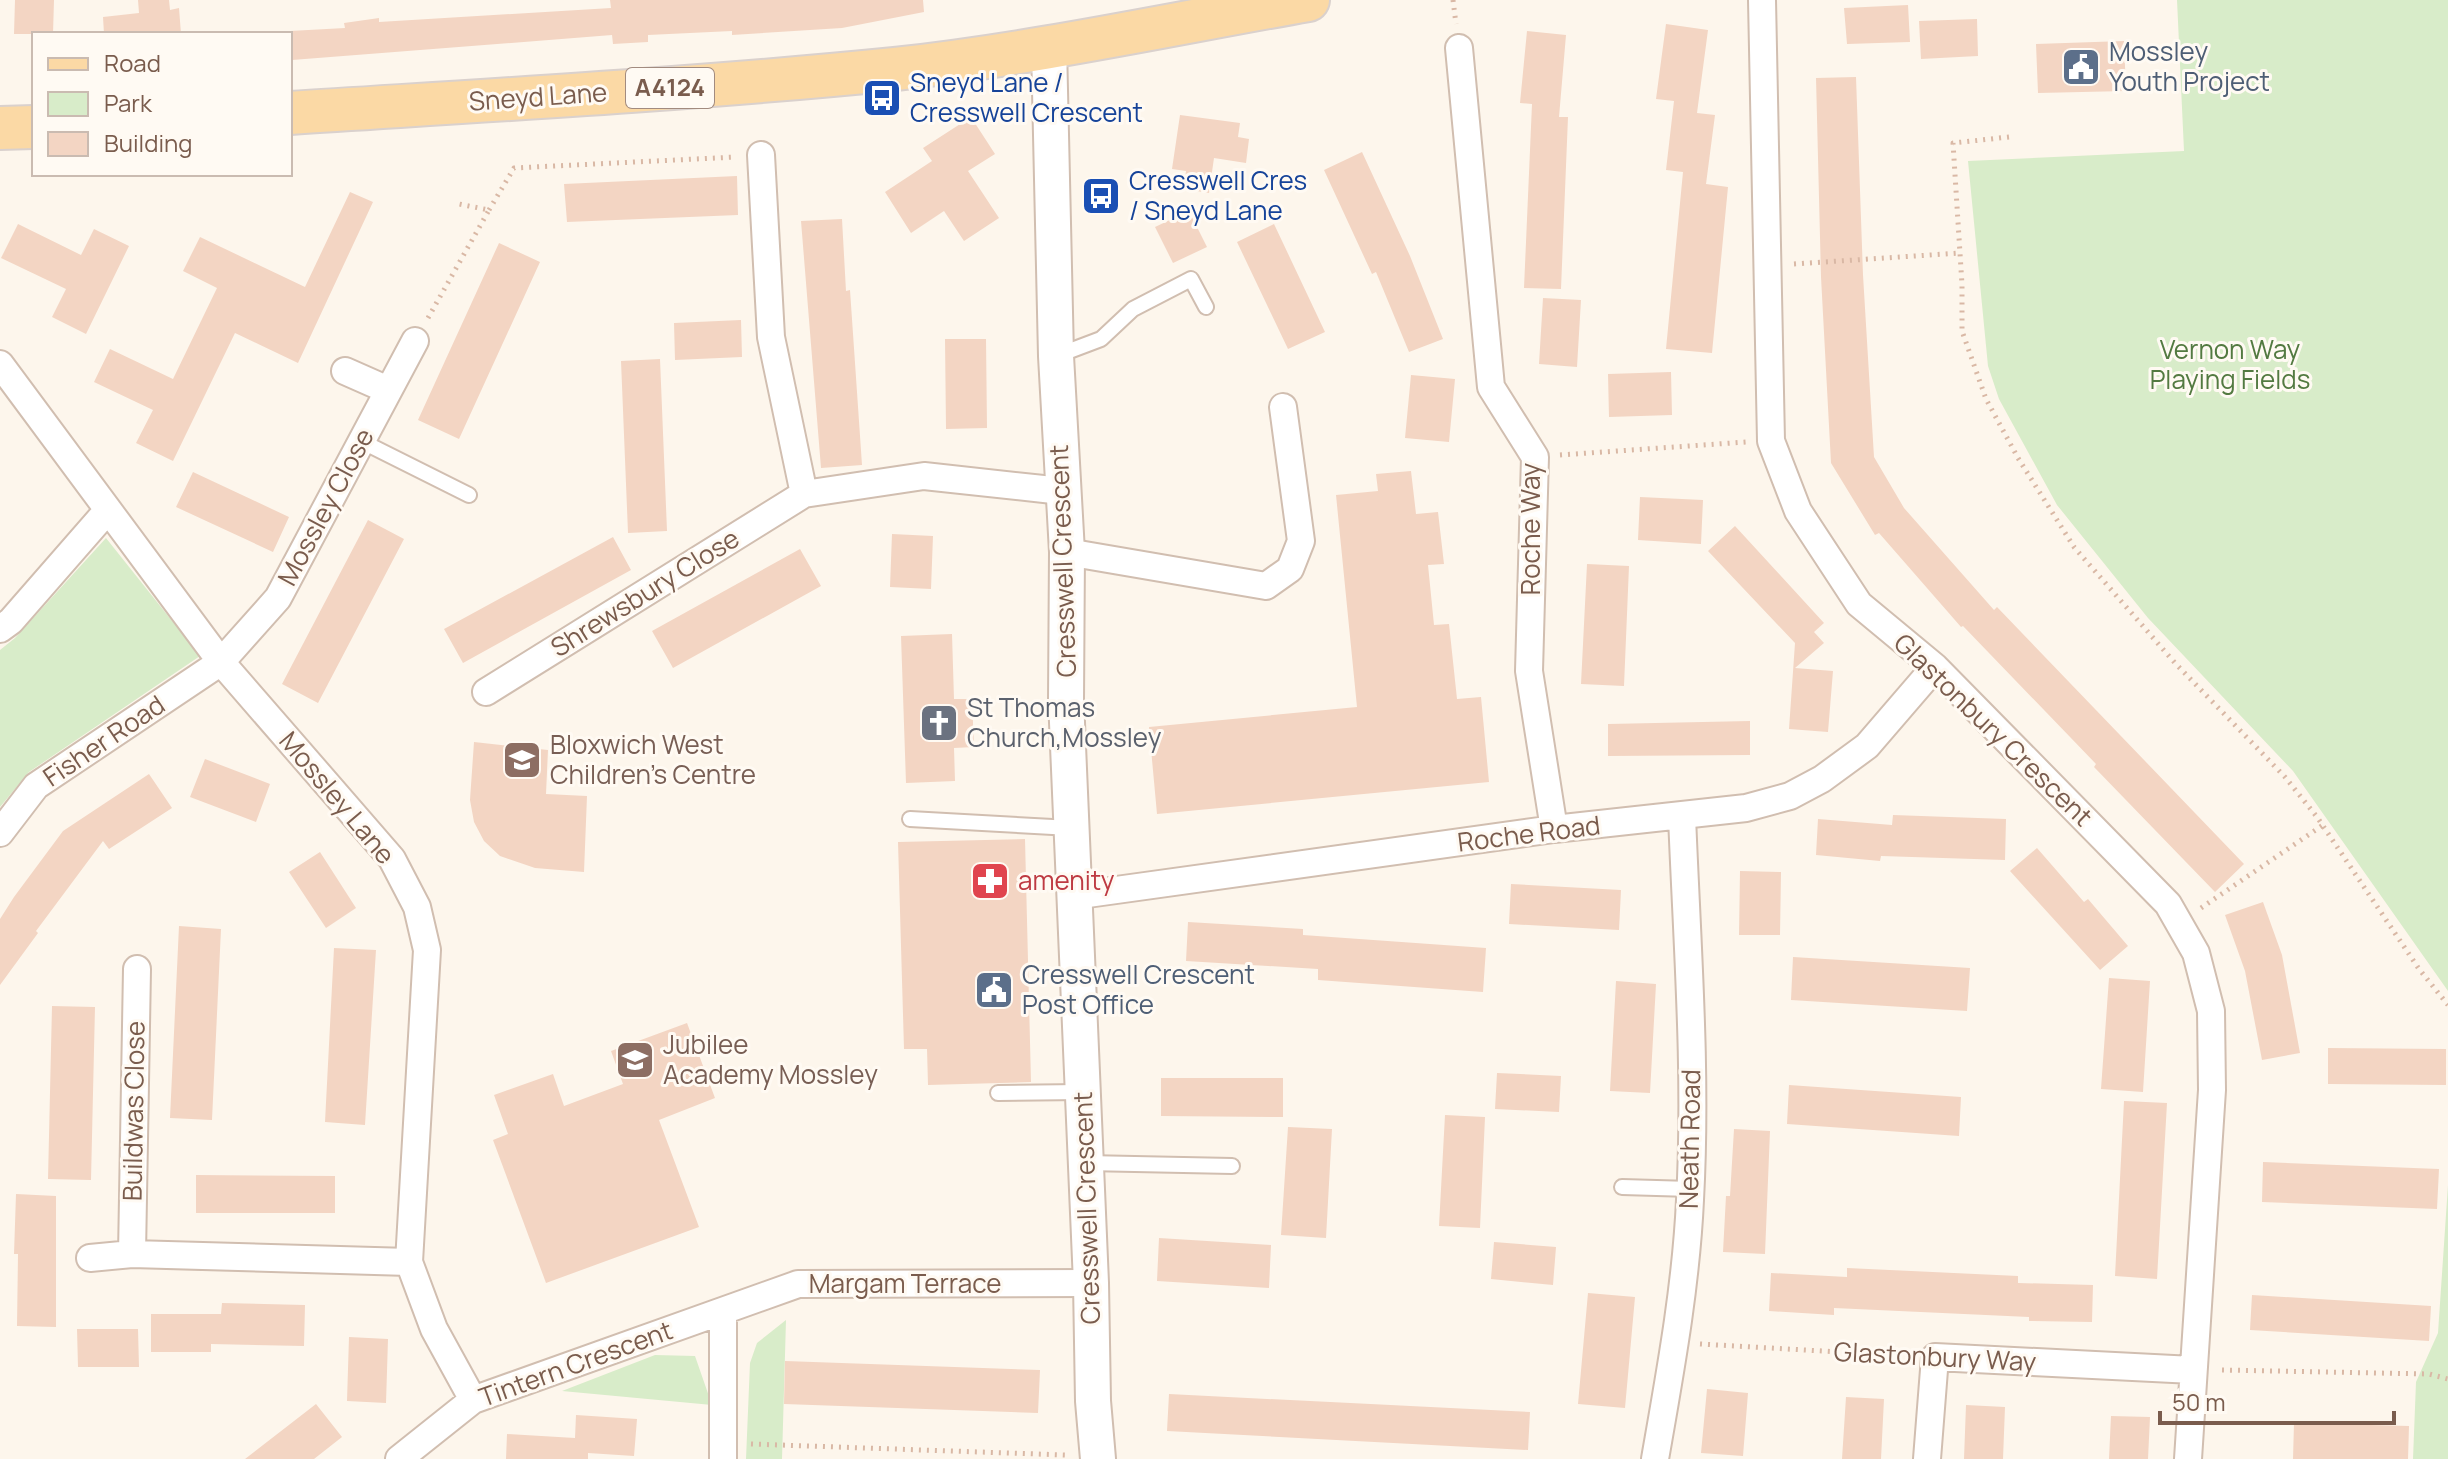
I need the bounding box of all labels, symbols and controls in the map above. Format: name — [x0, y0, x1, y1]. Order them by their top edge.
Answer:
legend — [32, 32, 292, 176]
place label: Mossley Youth Project — [2109, 33, 2270, 99]
text: Road — [104, 46, 161, 79]
public building icon: Mossley Youth Project — [2060, 46, 2102, 88]
place label: Sneyd Lane / Cresswell Crescent — [910, 64, 1143, 130]
road number: A4124 — [626, 68, 714, 108]
street label: Sneyd Lane — [468, 73, 608, 119]
bus stop icon: Sneyd Lane / Cresswell Crescent — [861, 77, 903, 119]
text: Park — [104, 86, 153, 119]
text: Building — [104, 126, 192, 159]
place label: Cresswell Cres / Sneyd Lane — [1129, 162, 1307, 228]
bus stop icon: Cresswell Cres / Sneyd Lane — [1080, 175, 1122, 217]
park label: Vernon Way Playing Fields — [2150, 331, 2310, 397]
street label: Mossley Close — [269, 422, 382, 591]
street label: Cresswell Crescent — [1040, 444, 1084, 678]
street label: Roche Way — [1512, 462, 1548, 595]
street label: Shrewsbury Close — [543, 520, 746, 665]
street label: Glastonbury Crescent — [1886, 625, 2101, 834]
street label: Fisher Road — [35, 686, 171, 794]
place label: St Thomas Church,Mossley — [967, 689, 1162, 755]
church icon: St Thomas Church,Mossley — [918, 702, 960, 744]
street label: Mossley Lane — [272, 724, 404, 871]
place label: Bloxwich West Children's Centre — [550, 726, 756, 792]
school or university icon: Bloxwich West Children's Centre — [501, 739, 543, 781]
street label: Roche Road — [1455, 806, 1602, 860]
pharmacy icon: amenity — [969, 860, 1011, 902]
place label: amenity — [1018, 862, 1115, 898]
place label: Cresswell Crescent Post Office — [1022, 956, 1255, 1022]
public building icon: Cresswell Crescent Post Office — [973, 969, 1015, 1011]
street label: Buildwas Close — [113, 1021, 153, 1201]
place label: Jubilee Academy Mossley — [663, 1026, 878, 1092]
school or university icon: Jubilee Academy Mossley — [614, 1039, 656, 1081]
street label: Neath Road — [1670, 1069, 1708, 1209]
street label: Cresswell Crescent — [1064, 1091, 1108, 1325]
street label: Margam Terrace — [809, 1265, 1001, 1301]
street label: Tintern Crescent — [474, 1311, 677, 1415]
street label: Glastonbury Way — [1833, 1333, 2037, 1379]
scale bar — [2160, 1375, 2394, 1425]
text: 50 m — [2172, 1385, 2226, 1418]

